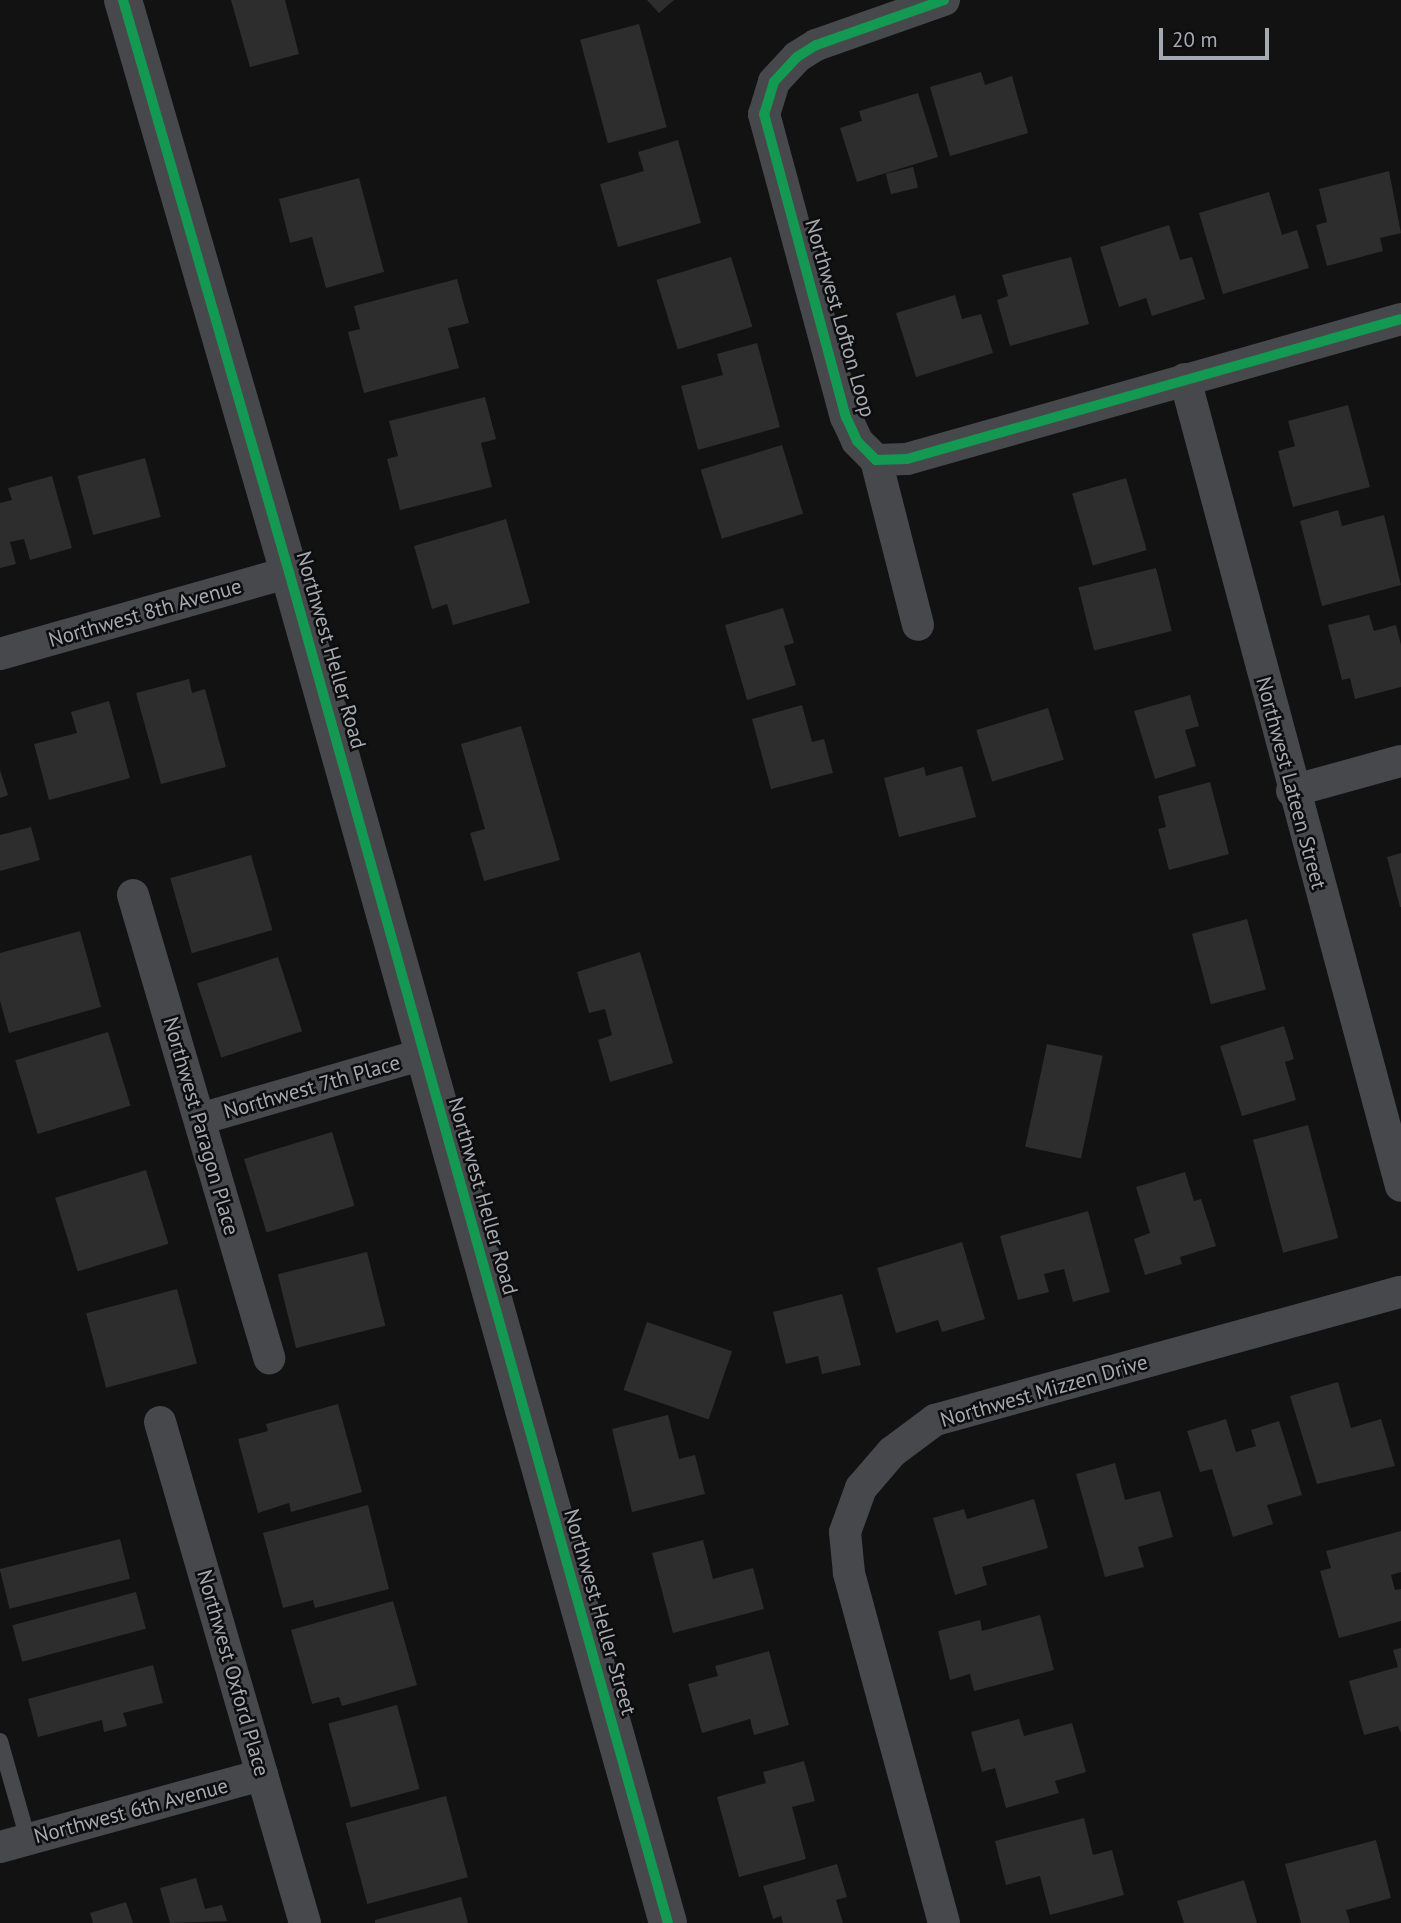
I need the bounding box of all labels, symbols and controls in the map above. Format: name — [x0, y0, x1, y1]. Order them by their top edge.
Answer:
scale bar — [1163, 14, 1273, 58]
text: 20 m — [1172, 26, 1218, 53]
street label: Northwest Lofton Loop — [800, 216, 880, 420]
street label: Northwest Heller Road — [291, 548, 371, 752]
street label: Northwest 8th Avenue — [45, 573, 245, 653]
street label: Northwest Lateen Street — [1251, 674, 1331, 892]
street label: Northwest Paragon Place — [158, 1014, 244, 1238]
street label: Northwest 7th Place — [221, 1050, 403, 1124]
street label: Northwest Heller Road — [443, 1094, 523, 1298]
street label: Northwest Mizzen Drive — [937, 1349, 1151, 1433]
street label: Northwest Heller Street — [558, 1506, 642, 1718]
street label: Northwest Oxford Place — [191, 1567, 275, 1779]
street label: Northwest 6th Avenue — [31, 1773, 231, 1849]

